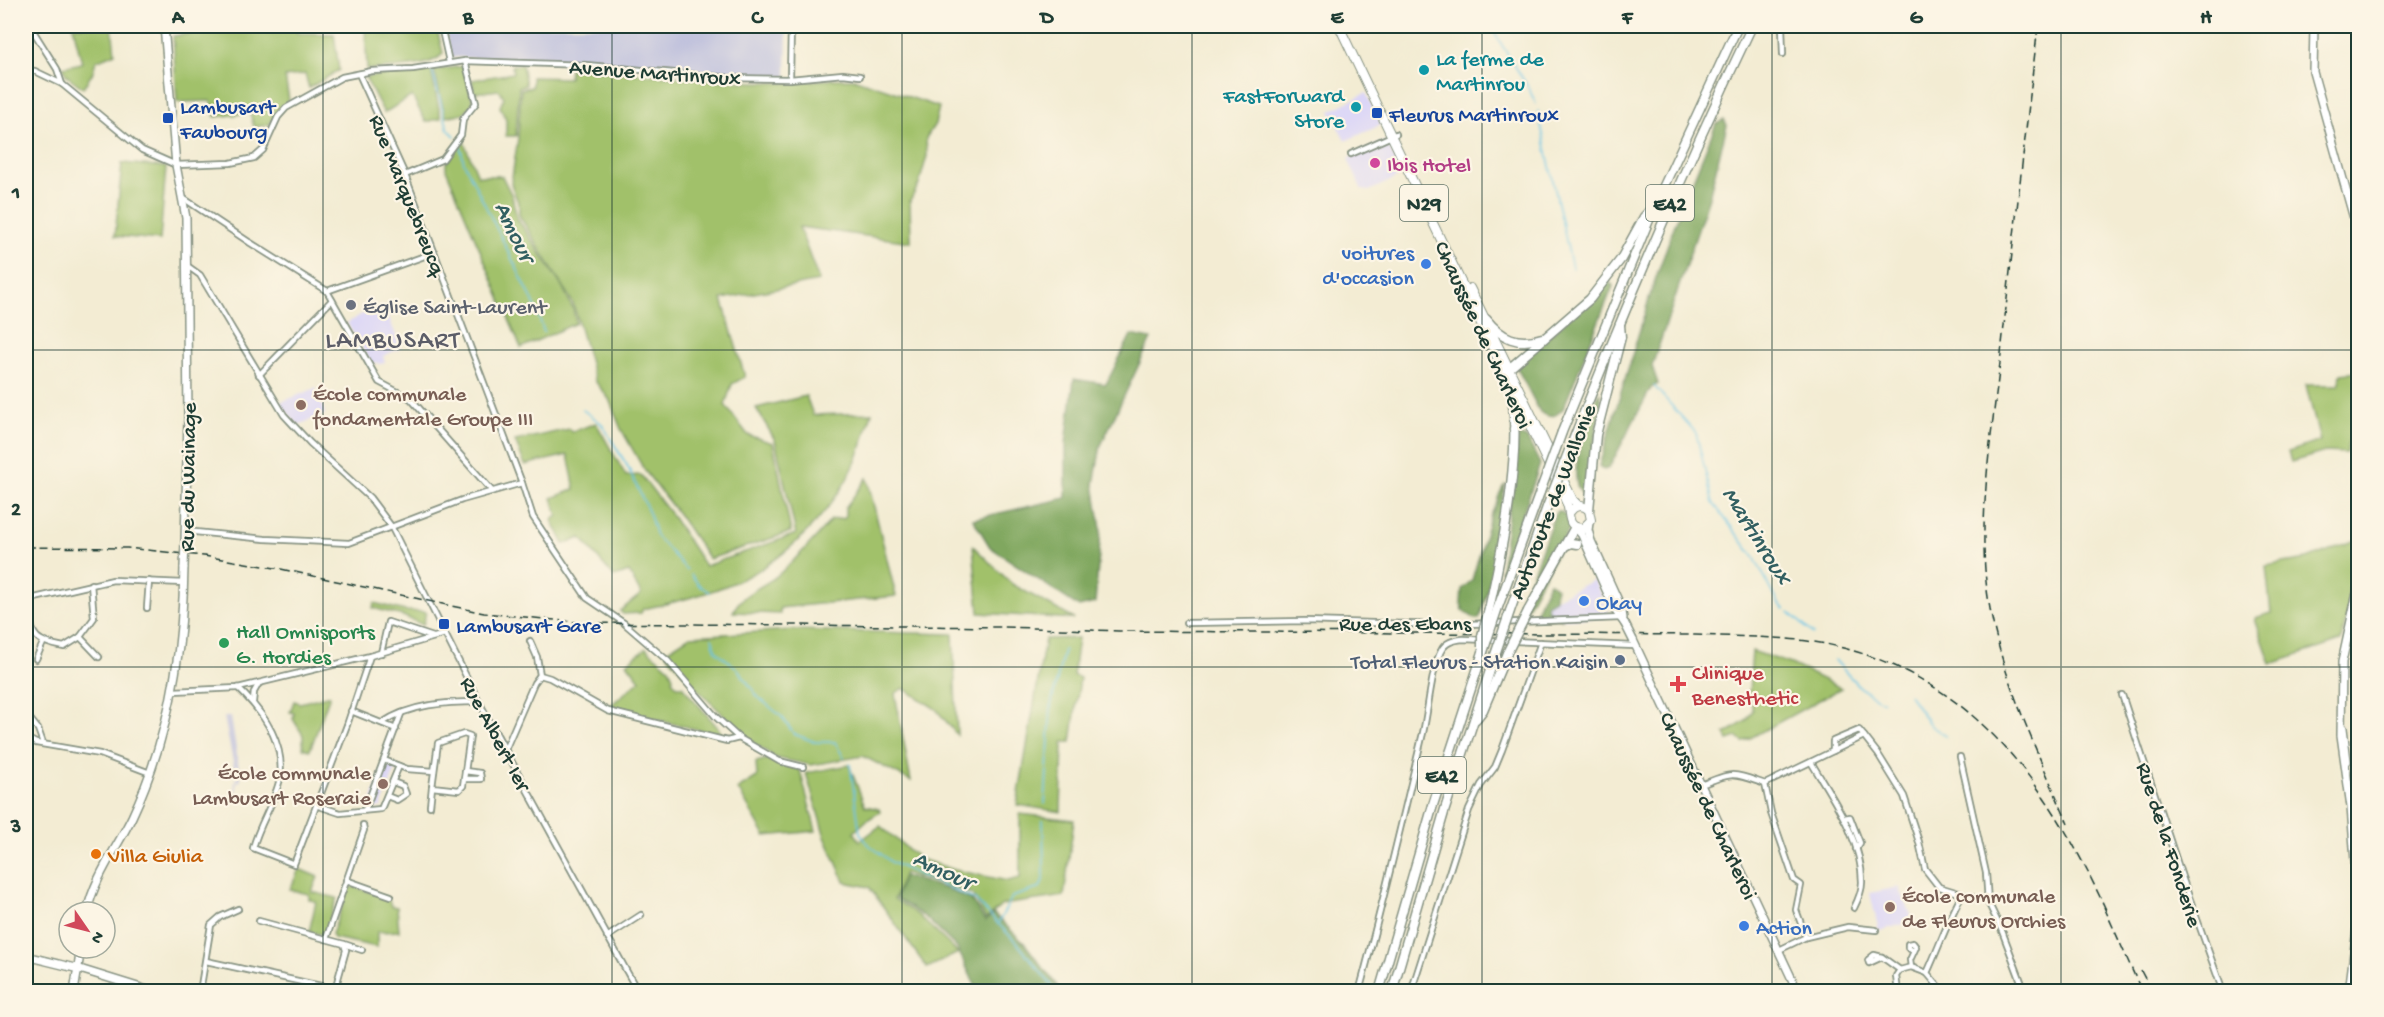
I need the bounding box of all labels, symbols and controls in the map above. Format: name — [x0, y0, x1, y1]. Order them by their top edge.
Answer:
text: A — [171, 8, 186, 31]
text: B — [462, 8, 474, 31]
text: C — [751, 8, 765, 31]
text: D — [1038, 8, 1054, 31]
text: E — [1331, 8, 1345, 31]
text: F — [1621, 8, 1634, 31]
text: G — [1910, 8, 1924, 31]
text: H — [2200, 8, 2212, 31]
place label: La ferme de Martinrou — [1436, 48, 1544, 99]
street label: Avenue Martinroux — [568, 56, 742, 94]
marker: La ferme de Martinrou — [1417, 63, 1431, 77]
place label: FastForward Store — [1222, 85, 1346, 136]
place label: Lambusart Faubourg — [179, 96, 277, 147]
marker: FastForward Store — [1349, 100, 1363, 114]
place label: Fleurus Martinroux — [1388, 104, 1559, 130]
marker: Fleurus Martinroux — [1370, 106, 1384, 120]
marker: Lambusart Faubourg — [161, 111, 175, 125]
street label: Rue Marquebreucq — [361, 112, 450, 282]
place label: Ibis Hotel — [1387, 154, 1471, 180]
marker: Ibis Hotel — [1368, 156, 1382, 170]
text: 1 — [11, 183, 20, 206]
road number: N29 — [1400, 185, 1448, 221]
road number: E42 — [1646, 185, 1694, 221]
water label: Amour — [486, 198, 542, 271]
street label: Chaussée de Charleroi — [1427, 238, 1536, 434]
place label: voitures d'occasion — [1322, 242, 1415, 293]
marker: voitures d'occasion — [1419, 257, 1433, 271]
place label: Église Saint-Laurent — [363, 296, 548, 322]
marker: Église Saint-Laurent — [344, 298, 358, 312]
district label: LAMBUSART — [325, 327, 461, 358]
place label: École communale fondamentale Groupe III — [312, 383, 533, 434]
marker: École communale fondamentale Groupe III — [294, 398, 308, 412]
street label: Autoroute de Wallonie — [1506, 401, 1604, 604]
street label: Rue du Wainage — [176, 402, 204, 552]
water label: Martinroux — [1714, 483, 1798, 593]
text: 2 — [11, 500, 21, 523]
place label: Okay — [1596, 592, 1642, 618]
marker: Okay — [1577, 594, 1591, 608]
street label: Rue des Ebans — [1339, 613, 1472, 639]
place label: Lambusart Gare — [456, 615, 602, 641]
marker: Lambusart Gare — [437, 617, 451, 631]
place label: Hall Omnisports G. Hordies — [236, 621, 376, 672]
marker: Hall Omnisports G. Hordies — [217, 636, 231, 650]
place label: Total Fleurus - Station Kaisin — [1349, 651, 1609, 677]
marker: Total Fleurus - Station Kaisin — [1613, 653, 1627, 667]
place label: Clinique Benesthetic — [1691, 662, 1799, 713]
street label: Rue Albert Ier — [453, 673, 535, 798]
marker: Clinique Benesthetic — [1669, 675, 1687, 693]
street label: Chaussée de Charleroi — [1652, 709, 1761, 905]
road number: E42 — [1418, 757, 1466, 793]
street label: Rue de la Fonderie — [2128, 760, 2206, 931]
place label: École communale Lambusart Roseraie — [192, 762, 372, 813]
marker: École communale Lambusart Roseraie — [376, 777, 390, 791]
text: 3 — [10, 817, 21, 840]
place label: Villa Giulia — [107, 845, 204, 871]
water label: Amour — [908, 846, 981, 901]
marker: Villa Giulia — [89, 847, 103, 861]
place label: École communale de Fleurus Orchies — [1902, 885, 2066, 936]
north arrow — [57, 900, 117, 960]
marker: École communale de Fleurus Orchies — [1883, 900, 1897, 914]
place label: Action — [1756, 917, 1813, 943]
marker: Action — [1737, 919, 1751, 933]
text: N — [85, 927, 107, 947]

